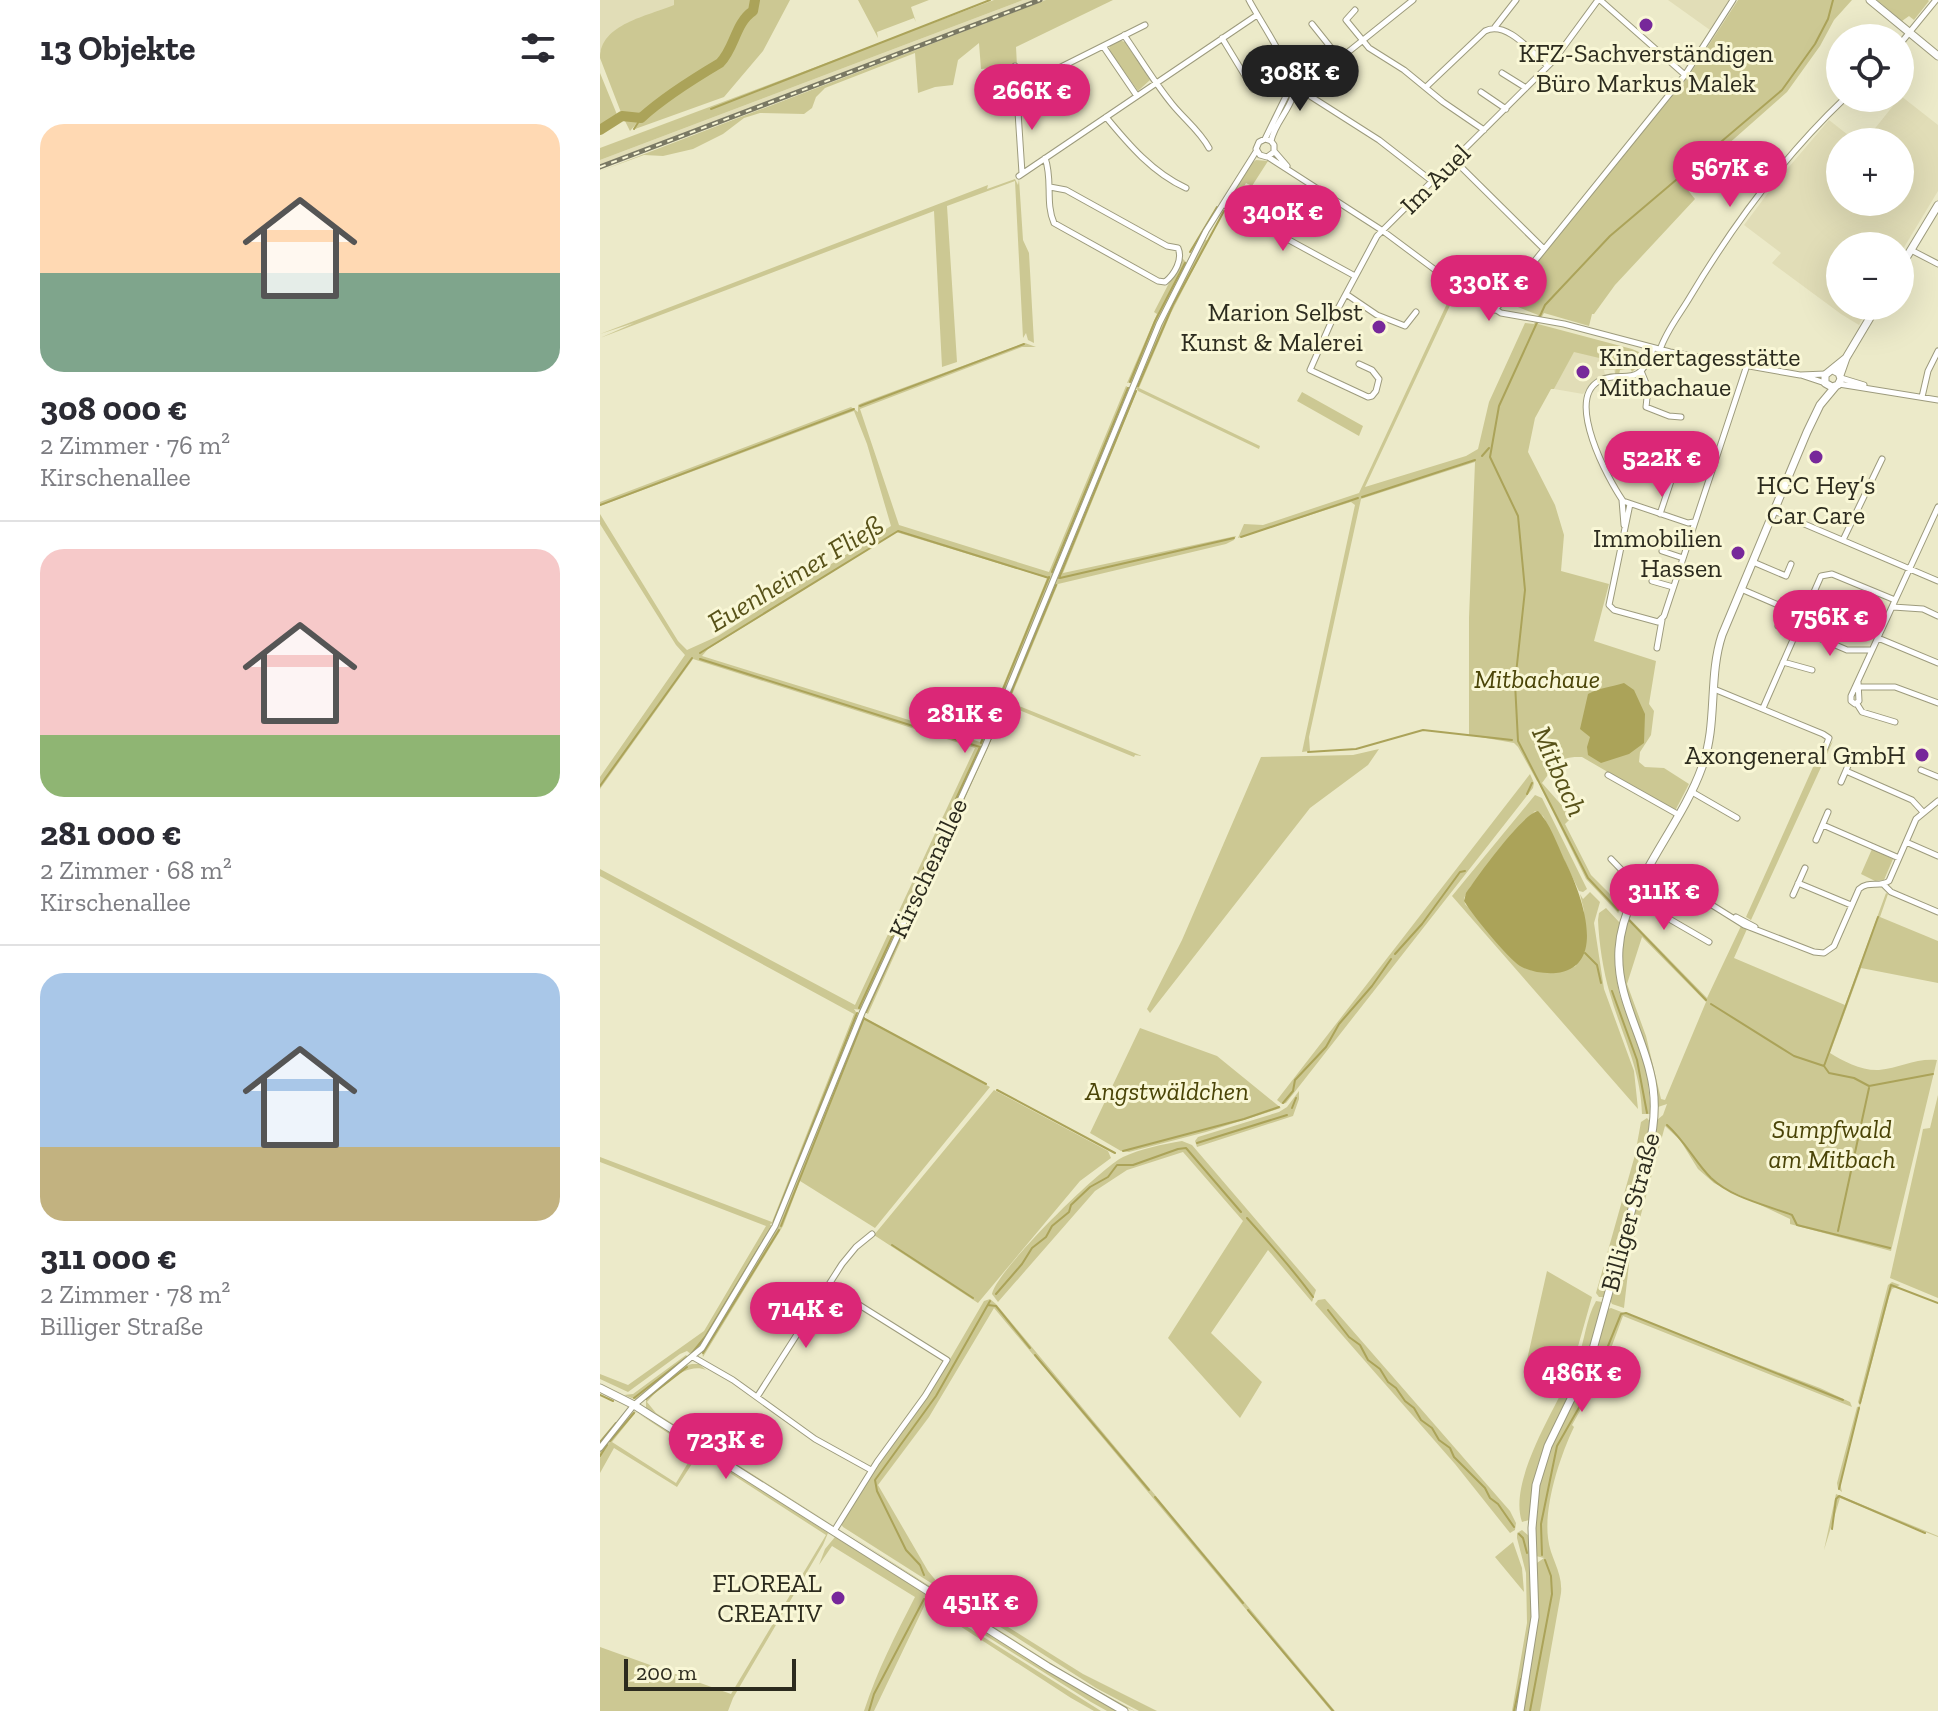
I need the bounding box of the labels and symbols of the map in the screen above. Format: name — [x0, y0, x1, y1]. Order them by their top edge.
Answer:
marker: KFZ-Sachverständigen Büro Markus Malek — [1637, 16, 1655, 34]
place label: KFZ-Sachverständigen Büro Markus Malek — [1519, 37, 1774, 99]
pin: 308K € — [1235, 45, 1365, 113]
pin: 266K € — [967, 64, 1097, 132]
street label: Im Auel — [1393, 137, 1477, 221]
pin: 567K € — [1665, 141, 1795, 209]
pin: 340K € — [1218, 185, 1348, 253]
pin: 330K € — [1424, 255, 1554, 323]
place label: Marion Selbst Kunst & Malerei — [1180, 296, 1363, 358]
marker: Marion Selbst Kunst & Malerei — [1370, 318, 1388, 336]
place label: Kindertagesstätte Mitbachaue — [1599, 341, 1800, 403]
marker: Kindertagesstätte Mitbachaue — [1574, 363, 1592, 381]
pin: 522K € — [1597, 431, 1727, 499]
marker: HCC Hey’s Car Care — [1807, 448, 1825, 466]
place label: HCC Hey’s Car Care — [1757, 469, 1875, 531]
water label: Euenheimer Fließ — [702, 508, 889, 639]
place label: Immobilien Hassen — [1593, 522, 1722, 584]
marker: Immobilien Hassen — [1729, 544, 1747, 562]
pin: 756K € — [1765, 590, 1895, 658]
park label: Mitbachaue — [1474, 663, 1600, 695]
pin: 281K € — [900, 687, 1030, 755]
water label: Mitbach — [1525, 721, 1594, 821]
place label: Axongeneral GmbH — [1685, 739, 1906, 771]
marker: Axongeneral GmbH — [1913, 746, 1931, 764]
street label: Kirschenallee — [882, 793, 974, 943]
pin: 311K € — [1599, 864, 1729, 932]
park label: Angstwäldchen — [1084, 1075, 1249, 1107]
park label: Sumpfwald am Mitbach — [1768, 1113, 1896, 1175]
street label: Billiger Straße — [1593, 1129, 1667, 1295]
pin: 714K € — [741, 1282, 871, 1350]
pin: 486K € — [1517, 1346, 1647, 1414]
pin: 723K € — [661, 1413, 791, 1481]
place label: FLOREAL CREATIV — [712, 1567, 822, 1629]
pin: 451K € — [916, 1575, 1046, 1643]
marker: FLOREAL CREATIV — [829, 1589, 847, 1607]
scale bar — [624, 1655, 796, 1691]

